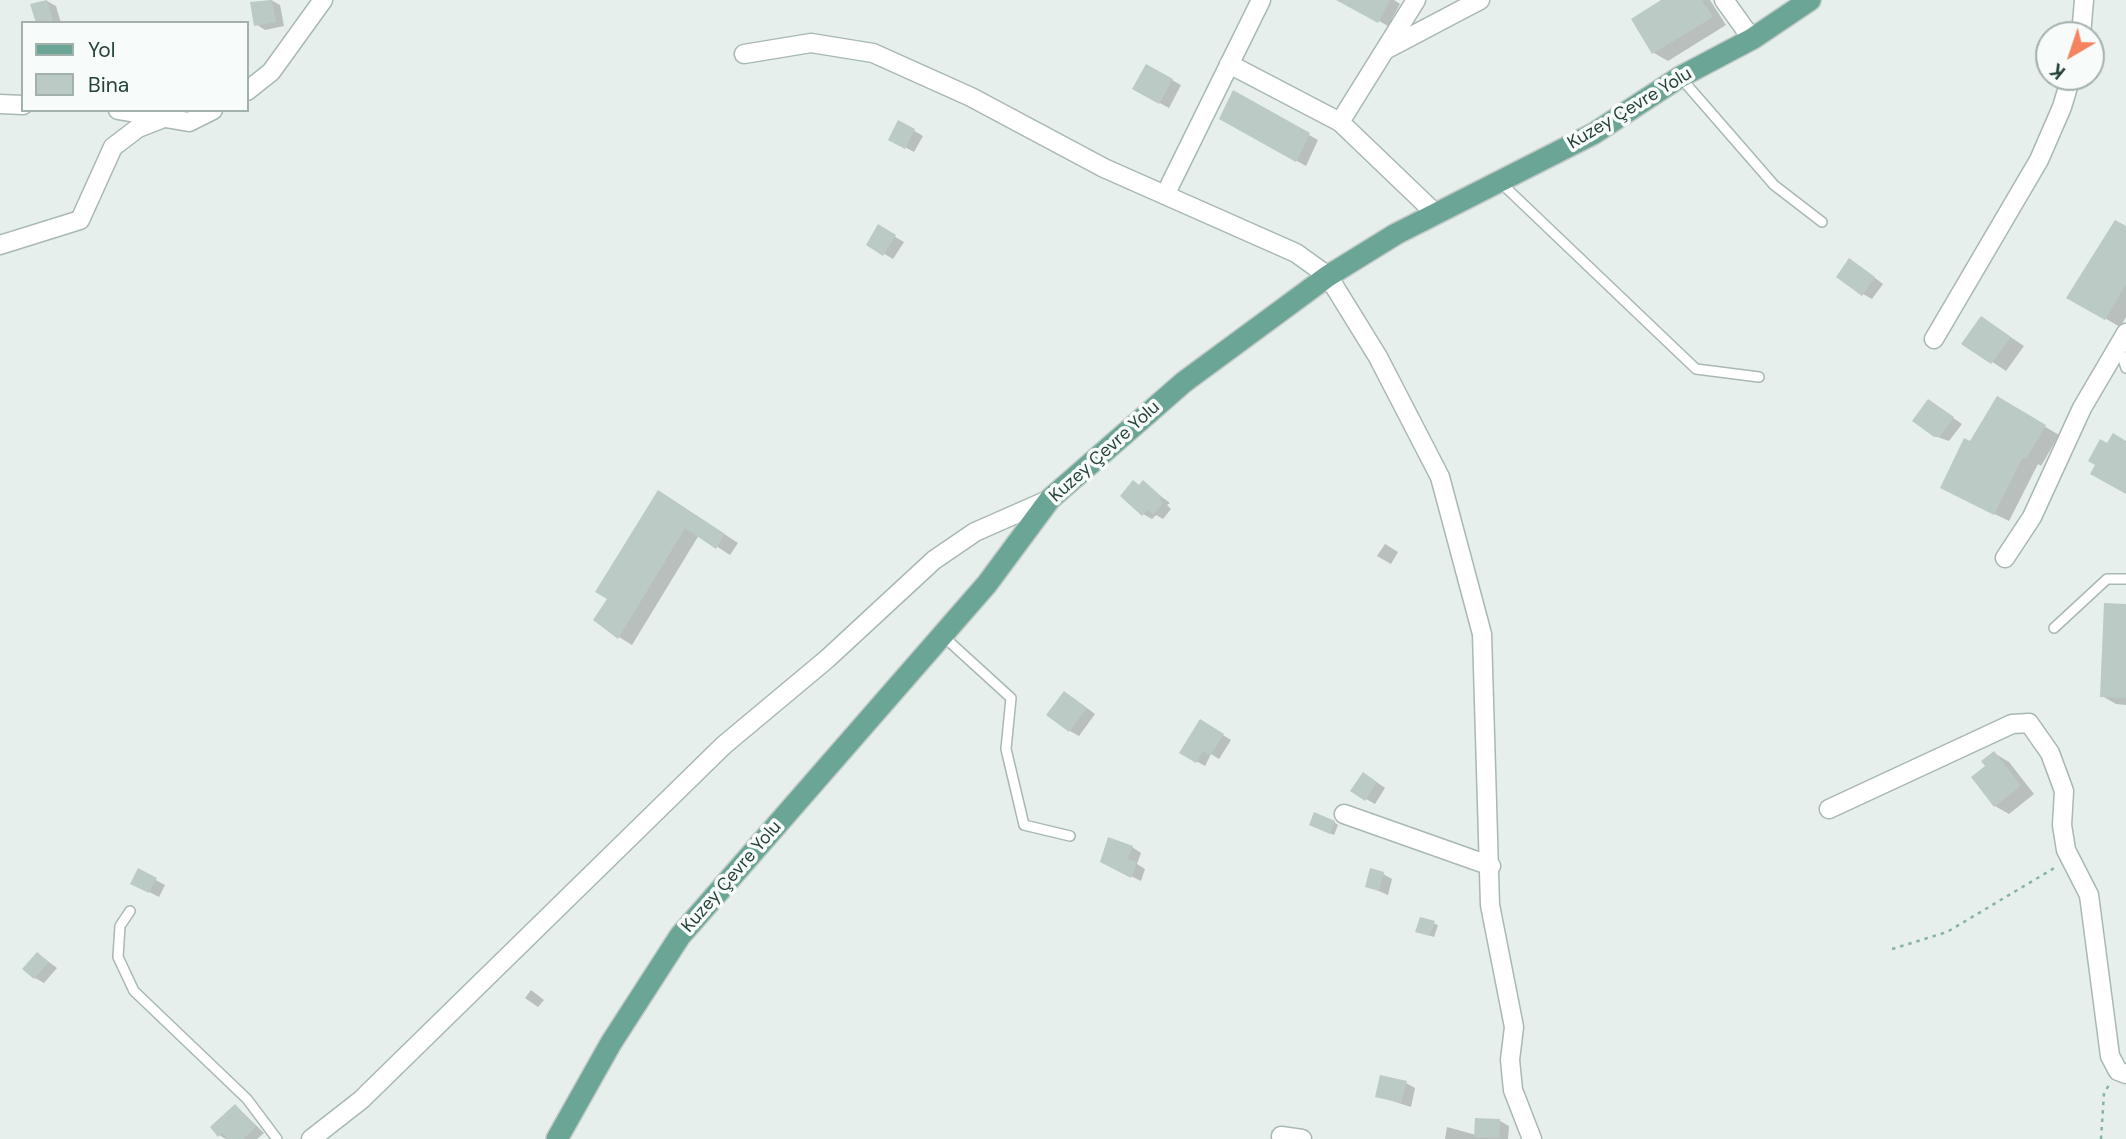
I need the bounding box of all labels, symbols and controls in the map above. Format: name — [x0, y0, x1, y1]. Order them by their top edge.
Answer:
legend — [21, 21, 248, 112]
north arrow — [2035, 21, 2105, 91]
text: Yol — [88, 36, 116, 64]
text: K — [2045, 58, 2070, 85]
street label: Kuzey Çevre Yolu — [1564, 63, 1696, 155]
text: Bina — [88, 71, 129, 99]
street label: Kuzey Çevre Yolu — [1045, 397, 1165, 507]
street label: Kuzey Çevre Yolu — [678, 817, 786, 937]

